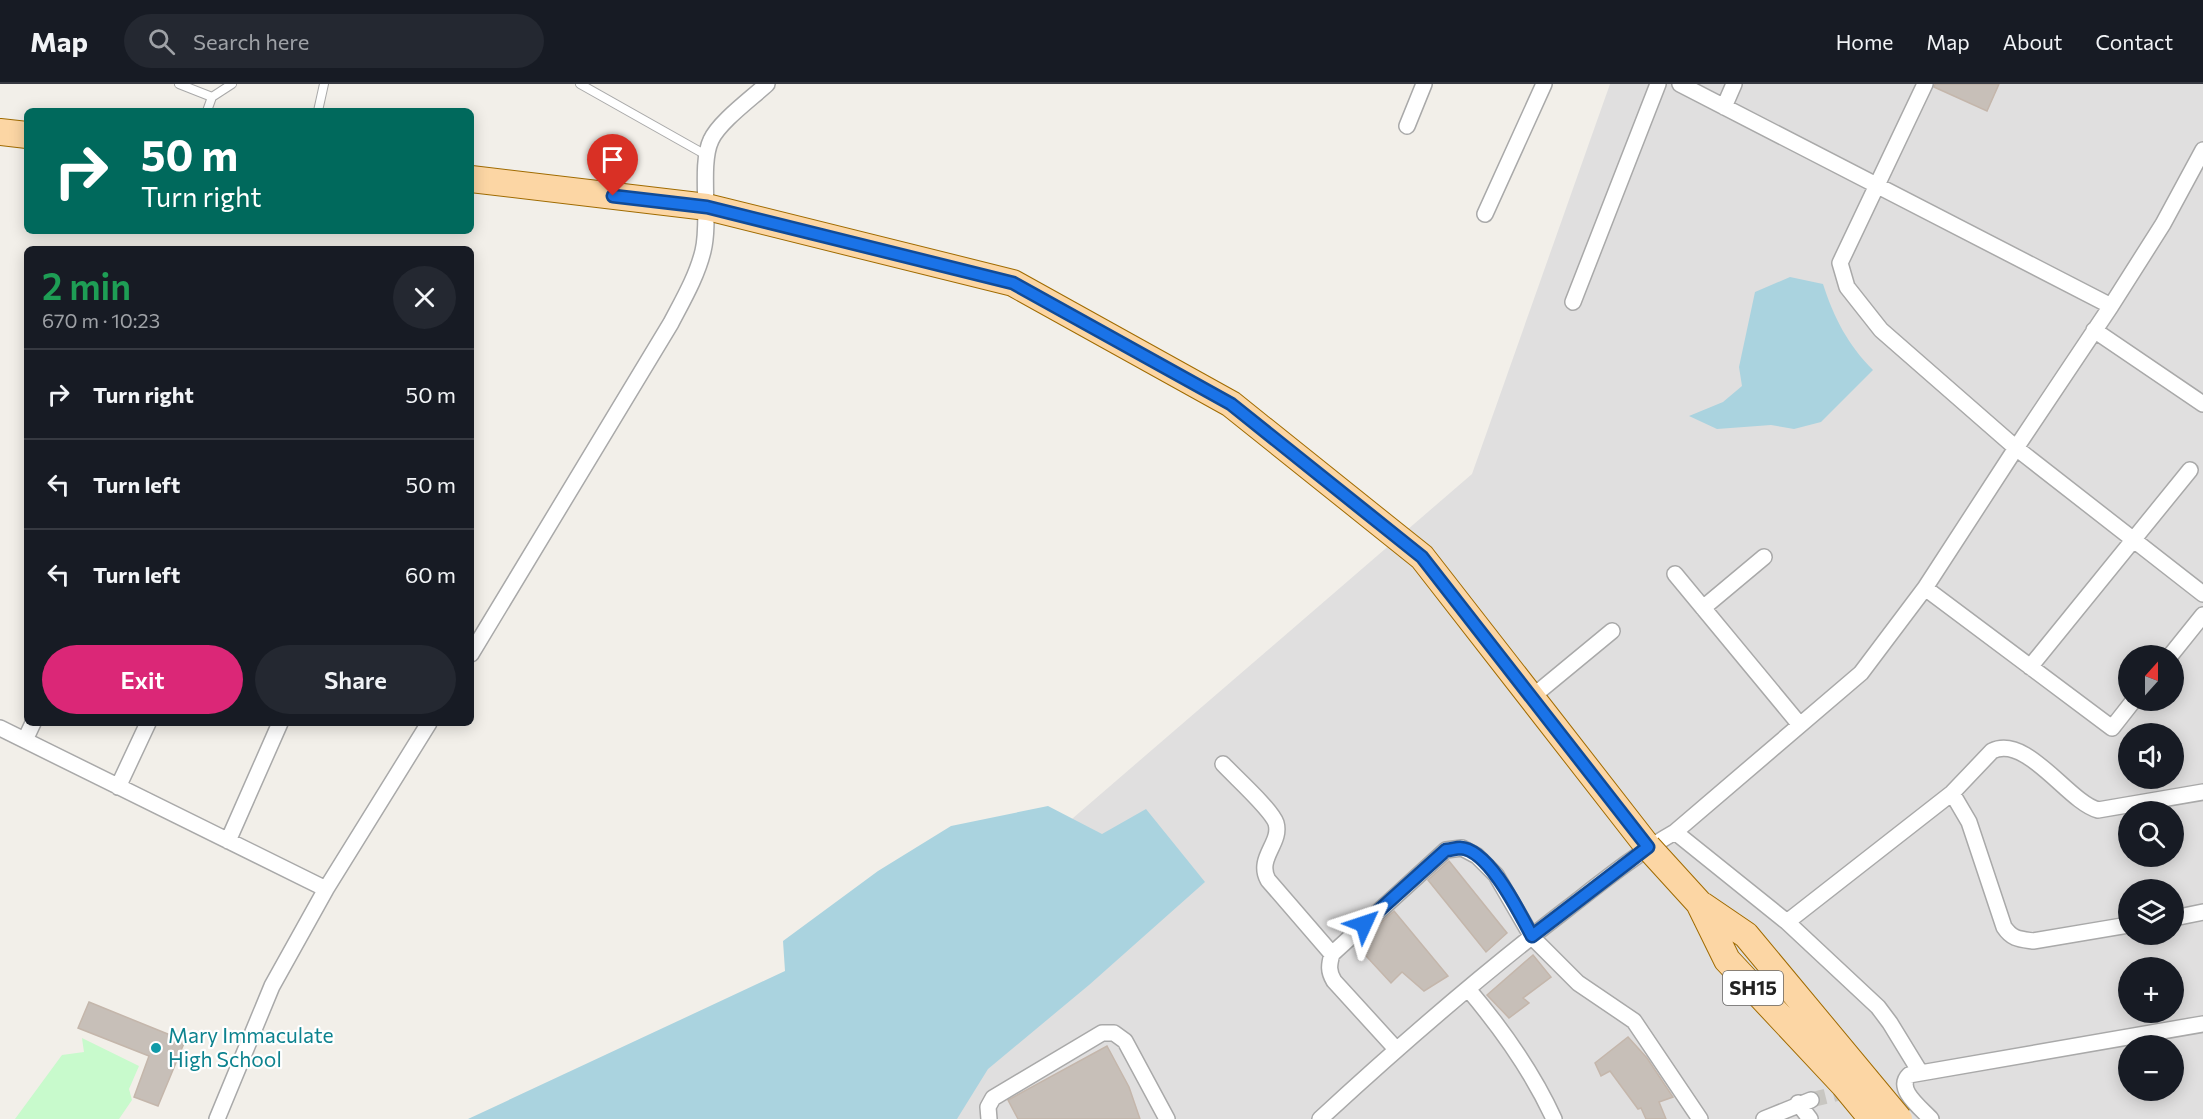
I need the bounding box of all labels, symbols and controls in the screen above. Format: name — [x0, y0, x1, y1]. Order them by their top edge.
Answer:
search box — [124, 14, 544, 68]
text: Map — [30, 24, 88, 58]
icon: search — [145, 25, 178, 58]
text: Search here — [193, 28, 309, 55]
text: Home — [1836, 29, 1893, 54]
text: Map — [1926, 29, 1970, 54]
text: About — [2003, 29, 2062, 54]
text: Contact — [2095, 29, 2173, 54]
text: 50 m — [141, 128, 238, 180]
icon: right — [42, 132, 120, 210]
pin — [587, 134, 638, 196]
icon: arrive — [596, 143, 629, 176]
text: Turn right — [141, 180, 261, 213]
text: 2 min — [42, 263, 131, 307]
button: close — [393, 266, 456, 329]
text: 670 m · 10:23 — [42, 308, 160, 332]
icon: right — [42, 378, 75, 411]
text: Turn right — [93, 381, 194, 408]
text: 50 m — [406, 381, 456, 408]
icon: left — [42, 468, 75, 501]
text: Turn left — [93, 471, 180, 498]
text: 50 m — [406, 471, 456, 498]
icon: left — [42, 558, 75, 591]
text: Turn left — [93, 561, 180, 588]
text: 60 m — [405, 561, 456, 588]
button: Exit — [42, 645, 243, 714]
button: Share — [255, 645, 456, 714]
north arrow — [2118, 645, 2184, 711]
map controls — [2118, 645, 2184, 1101]
button: sound — [2118, 723, 2184, 789]
button: search — [2118, 801, 2184, 867]
button: layers — [2118, 879, 2184, 945]
position arrow — [1332, 892, 1396, 956]
button: + — [2118, 957, 2184, 1023]
road number: SH15 — [1723, 971, 1783, 1005]
place label: Mary Immaculate High School — [168, 1022, 334, 1071]
button: − — [2118, 1035, 2184, 1101]
marker: Mary Immaculate High School — [149, 1041, 163, 1055]

